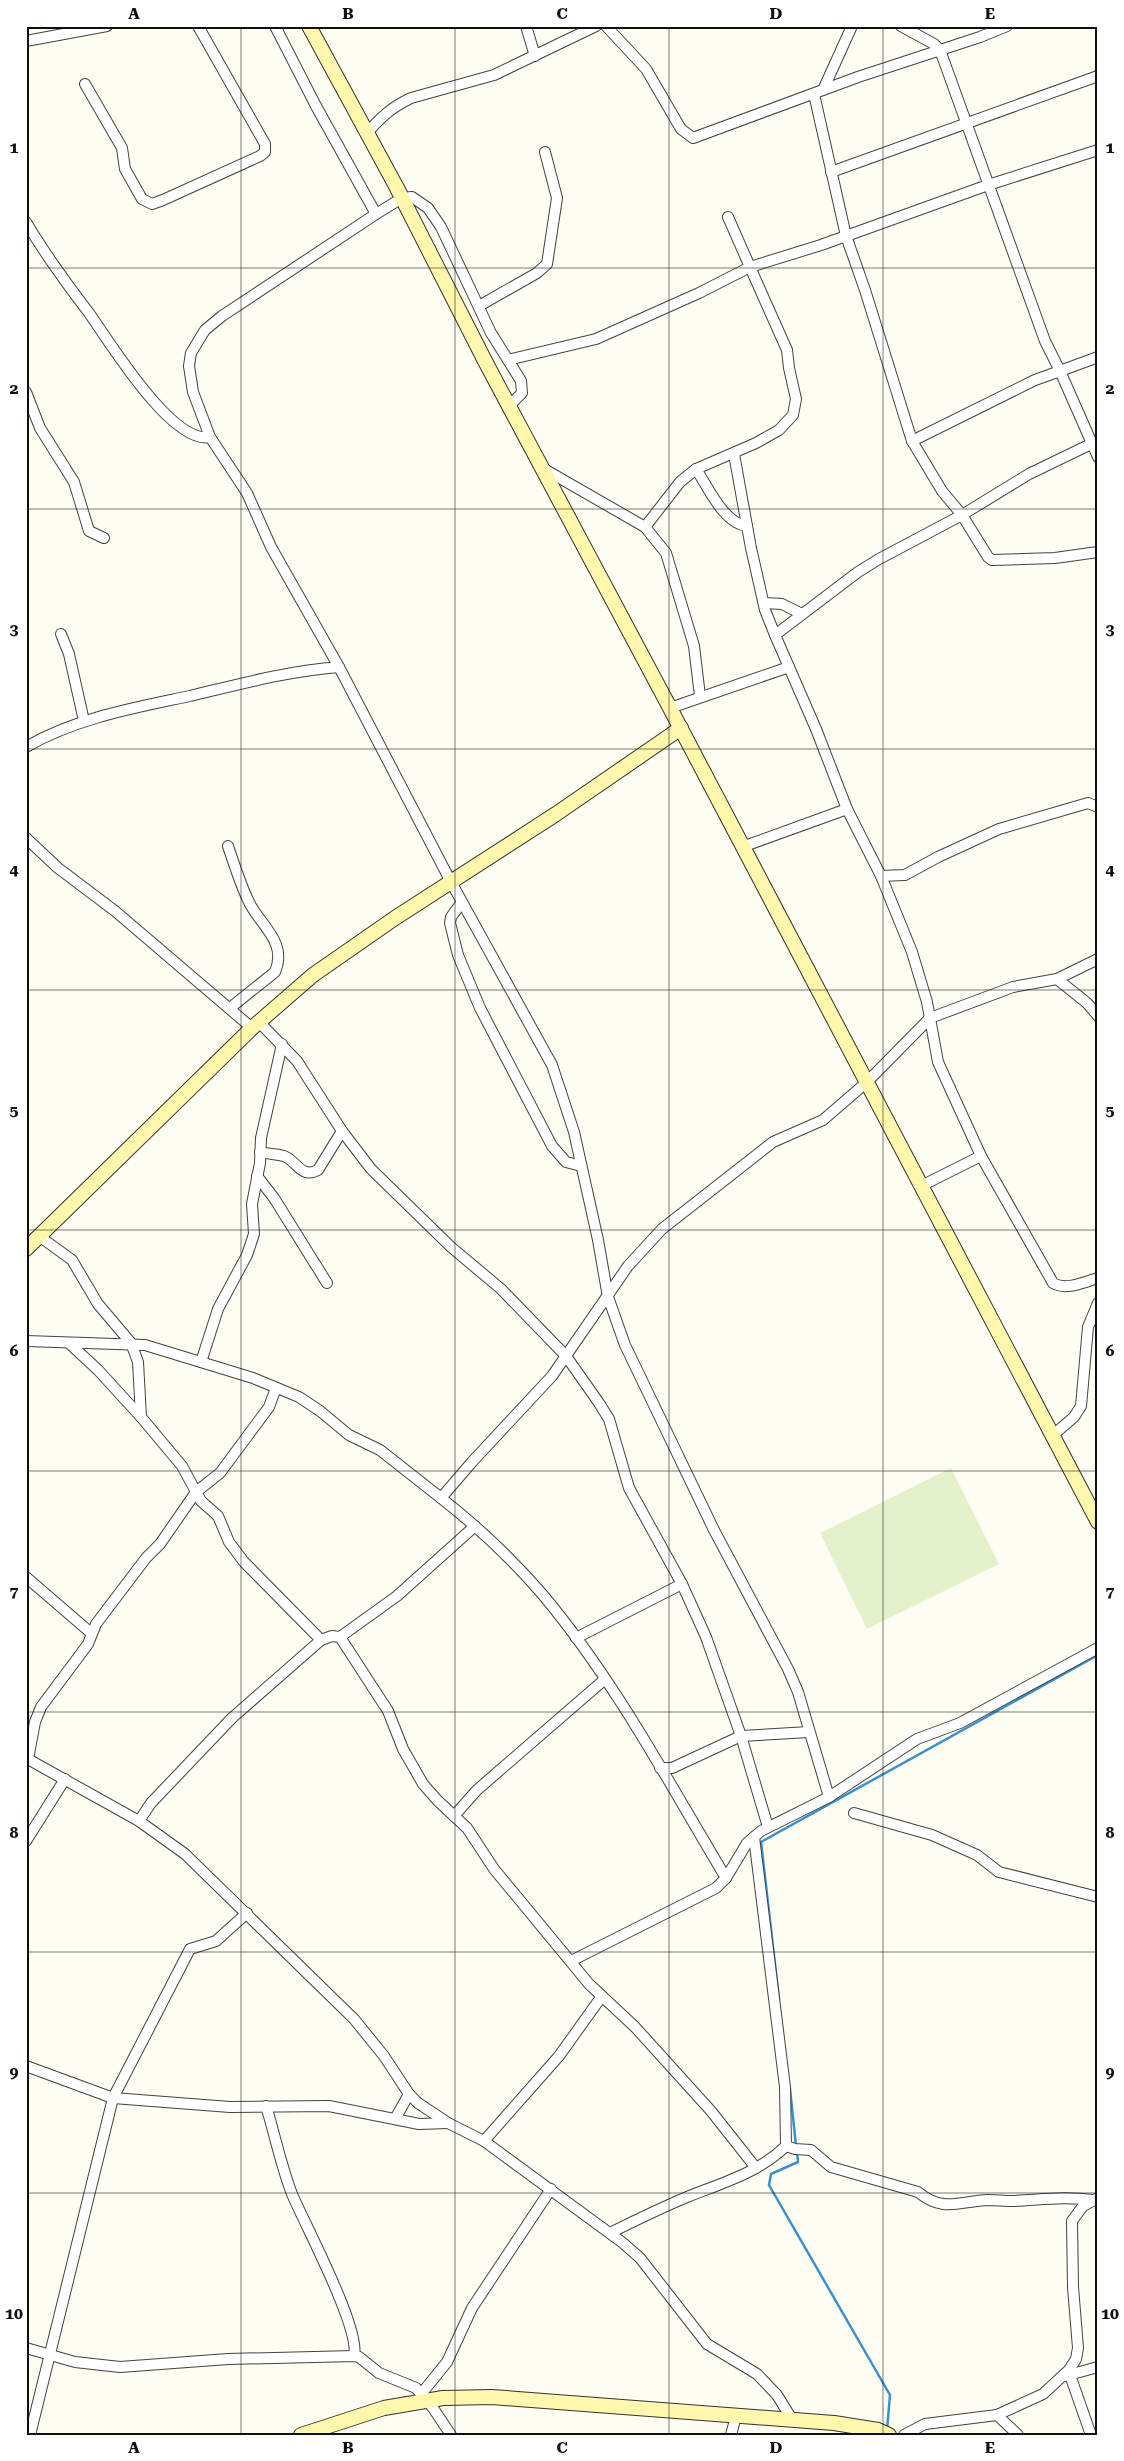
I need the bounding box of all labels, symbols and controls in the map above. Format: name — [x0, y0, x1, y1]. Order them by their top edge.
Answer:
text: A — [128, 4, 140, 23]
text: B — [342, 4, 354, 23]
text: C — [556, 4, 568, 23]
text: D — [770, 4, 783, 23]
text: E — [985, 4, 995, 23]
text: 1 — [10, 138, 19, 157]
text: 1 — [1106, 138, 1115, 157]
text: 2 — [10, 379, 19, 398]
text: 2 — [1106, 379, 1115, 398]
text: 3 — [10, 620, 19, 639]
text: 3 — [1106, 620, 1115, 639]
text: 4 — [10, 860, 19, 879]
text: 4 — [1106, 860, 1115, 879]
text: 5 — [10, 1101, 19, 1120]
text: 5 — [1106, 1101, 1115, 1120]
text: 6 — [10, 1341, 19, 1360]
text: 6 — [1106, 1341, 1115, 1360]
text: 7 — [10, 1582, 19, 1601]
text: 7 — [1106, 1582, 1115, 1601]
text: 8 — [10, 1823, 19, 1842]
text: 8 — [1106, 1823, 1115, 1842]
text: 9 — [10, 2063, 19, 2082]
text: 9 — [1106, 2063, 1115, 2082]
text: 10 — [5, 2304, 23, 2323]
text: 10 — [1101, 2304, 1119, 2323]
text: A — [128, 2438, 140, 2457]
text: B — [342, 2438, 354, 2457]
text: C — [556, 2438, 568, 2457]
text: D — [770, 2438, 783, 2457]
text: E — [985, 2438, 995, 2457]

